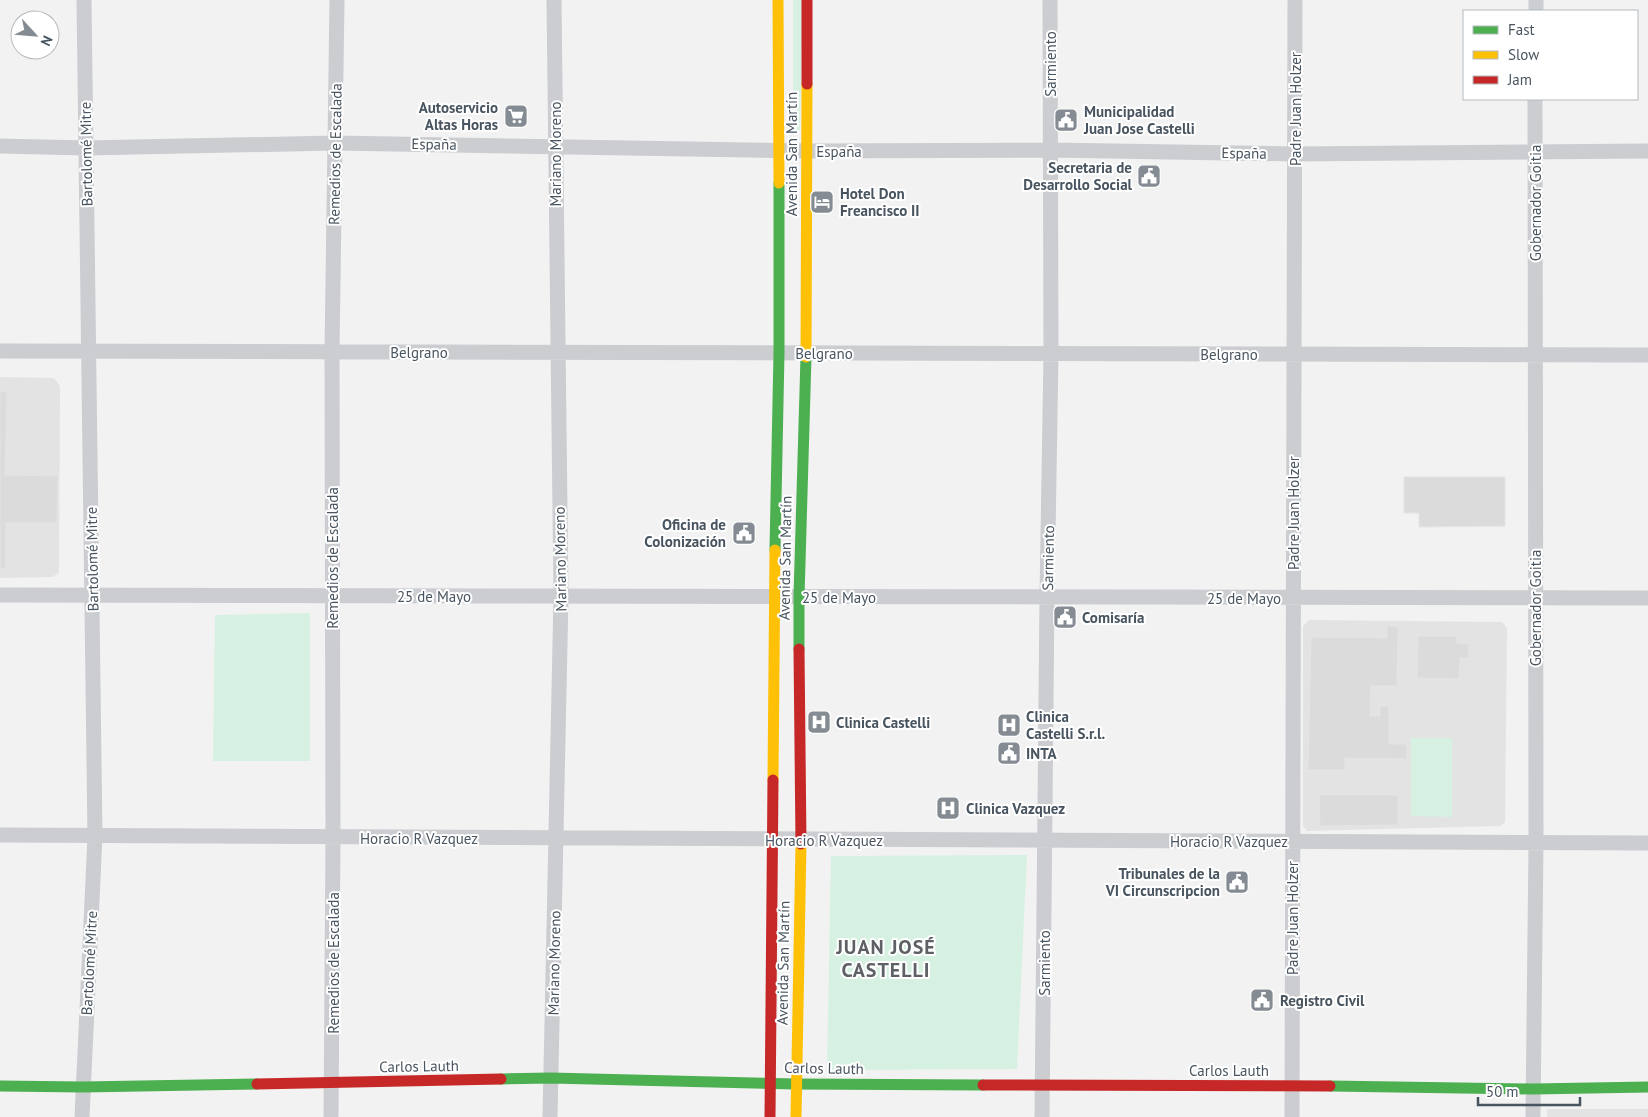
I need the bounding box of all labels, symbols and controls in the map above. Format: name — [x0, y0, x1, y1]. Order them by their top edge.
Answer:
north arrow — [10, 10, 60, 60]
legend — [1463, 10, 1638, 100]
text: Fast — [1508, 20, 1535, 39]
street label: Sarmiento — [1041, 31, 1060, 97]
text: N — [37, 33, 57, 49]
text: Slow — [1508, 45, 1539, 64]
street label: Padre Juan Holzer — [1286, 52, 1305, 166]
text: Jam — [1507, 70, 1532, 89]
street label: Remedios de Escalada — [324, 83, 346, 225]
street label: Avenida San Martín — [782, 92, 801, 216]
place label: Autoservicio Altas Horas — [419, 98, 498, 134]
street label: Bartolomé Mitre — [76, 102, 96, 206]
street label: Mariano Moreno — [546, 102, 565, 207]
place label: Municipalidad Juan Jose Castelli — [1083, 102, 1195, 138]
supermarket icon: Autoservicio Altas Horas — [503, 103, 529, 129]
public building icon: Municipalidad Juan Jose Castelli — [1053, 107, 1079, 133]
street label: España — [411, 134, 457, 154]
street label: España — [816, 142, 862, 161]
street label: España — [1221, 143, 1267, 163]
street label: Gobernador Goitia — [1526, 145, 1545, 261]
place label: Secretaria de Desarrollo Social — [1023, 158, 1133, 194]
public building icon: Secretaria de Desarrollo Social — [1136, 163, 1162, 189]
place label: Hotel Don Freancisco II — [840, 184, 920, 220]
hotel icon: Hotel Don Freancisco II — [809, 189, 835, 215]
street label: Belgrano — [390, 343, 448, 362]
street label: Belgrano — [795, 344, 853, 363]
street label: Belgrano — [1200, 345, 1258, 364]
street label: Padre Juan Holzer — [1284, 456, 1303, 570]
street label: Remedios de Escalada — [323, 487, 342, 629]
street label: Avenida San Martín — [774, 496, 796, 620]
street label: Mariano Moreno — [550, 506, 570, 612]
street label: Bartolomé Mitre — [82, 507, 102, 611]
place label: Oficina de Colonización — [644, 515, 726, 551]
public building icon: Oficina de Colonización — [731, 520, 757, 546]
street label: Sarmiento — [1038, 525, 1058, 591]
street label: Gobernador Goitia — [1526, 550, 1545, 666]
street label: 25 de Mayo — [397, 587, 471, 606]
street label: 25 de Mayo — [802, 588, 876, 607]
street label: 25 de Mayo — [1207, 589, 1281, 608]
public building icon: Comisaría — [1052, 604, 1078, 630]
place label: Comisaría — [1082, 608, 1145, 627]
place label: Clinica Castelli S.r.l. — [1026, 707, 1106, 743]
hospital icon: Clinica Castelli — [806, 709, 832, 735]
hospital icon: Clinica Castelli S.r.l. — [996, 712, 1022, 738]
place label: Clinica Castelli — [836, 713, 930, 732]
public building icon: INTA — [996, 740, 1022, 766]
place label: INTA — [1026, 744, 1057, 763]
hospital icon: Clinica Vazquez — [935, 795, 961, 821]
place label: Clinica Vazquez — [966, 799, 1065, 818]
street label: Horacio R Vazquez — [360, 829, 478, 848]
street label: Horacio R Vazquez — [765, 831, 883, 850]
street label: Horacio R Vazquez — [1170, 832, 1288, 851]
street label: Padre Juan Holzer — [1283, 861, 1302, 975]
place label: Tribunales de la VI Circunscripcion — [1105, 864, 1220, 900]
public building icon: Tribunales de la VI Circunscripcion — [1224, 869, 1250, 895]
street label: Remedios de Escalada — [324, 892, 343, 1034]
street label: Avenida San Martín — [772, 901, 794, 1025]
street label: Bartolomé Mitre — [77, 910, 101, 1016]
street label: Mariano Moreno — [544, 910, 564, 1016]
street label: Sarmiento — [1035, 930, 1054, 996]
district label: JUAN JOSÉ CASTELLI — [835, 934, 936, 983]
public building icon: Registro Civil — [1249, 987, 1275, 1013]
place label: Registro Civil — [1280, 991, 1365, 1010]
street label: Carlos Lauth — [379, 1056, 459, 1076]
street label: Carlos Lauth — [784, 1058, 864, 1078]
street label: Carlos Lauth — [1189, 1061, 1269, 1080]
scale bar — [1478, 1074, 1580, 1106]
text: 50 m — [1486, 1082, 1519, 1101]

